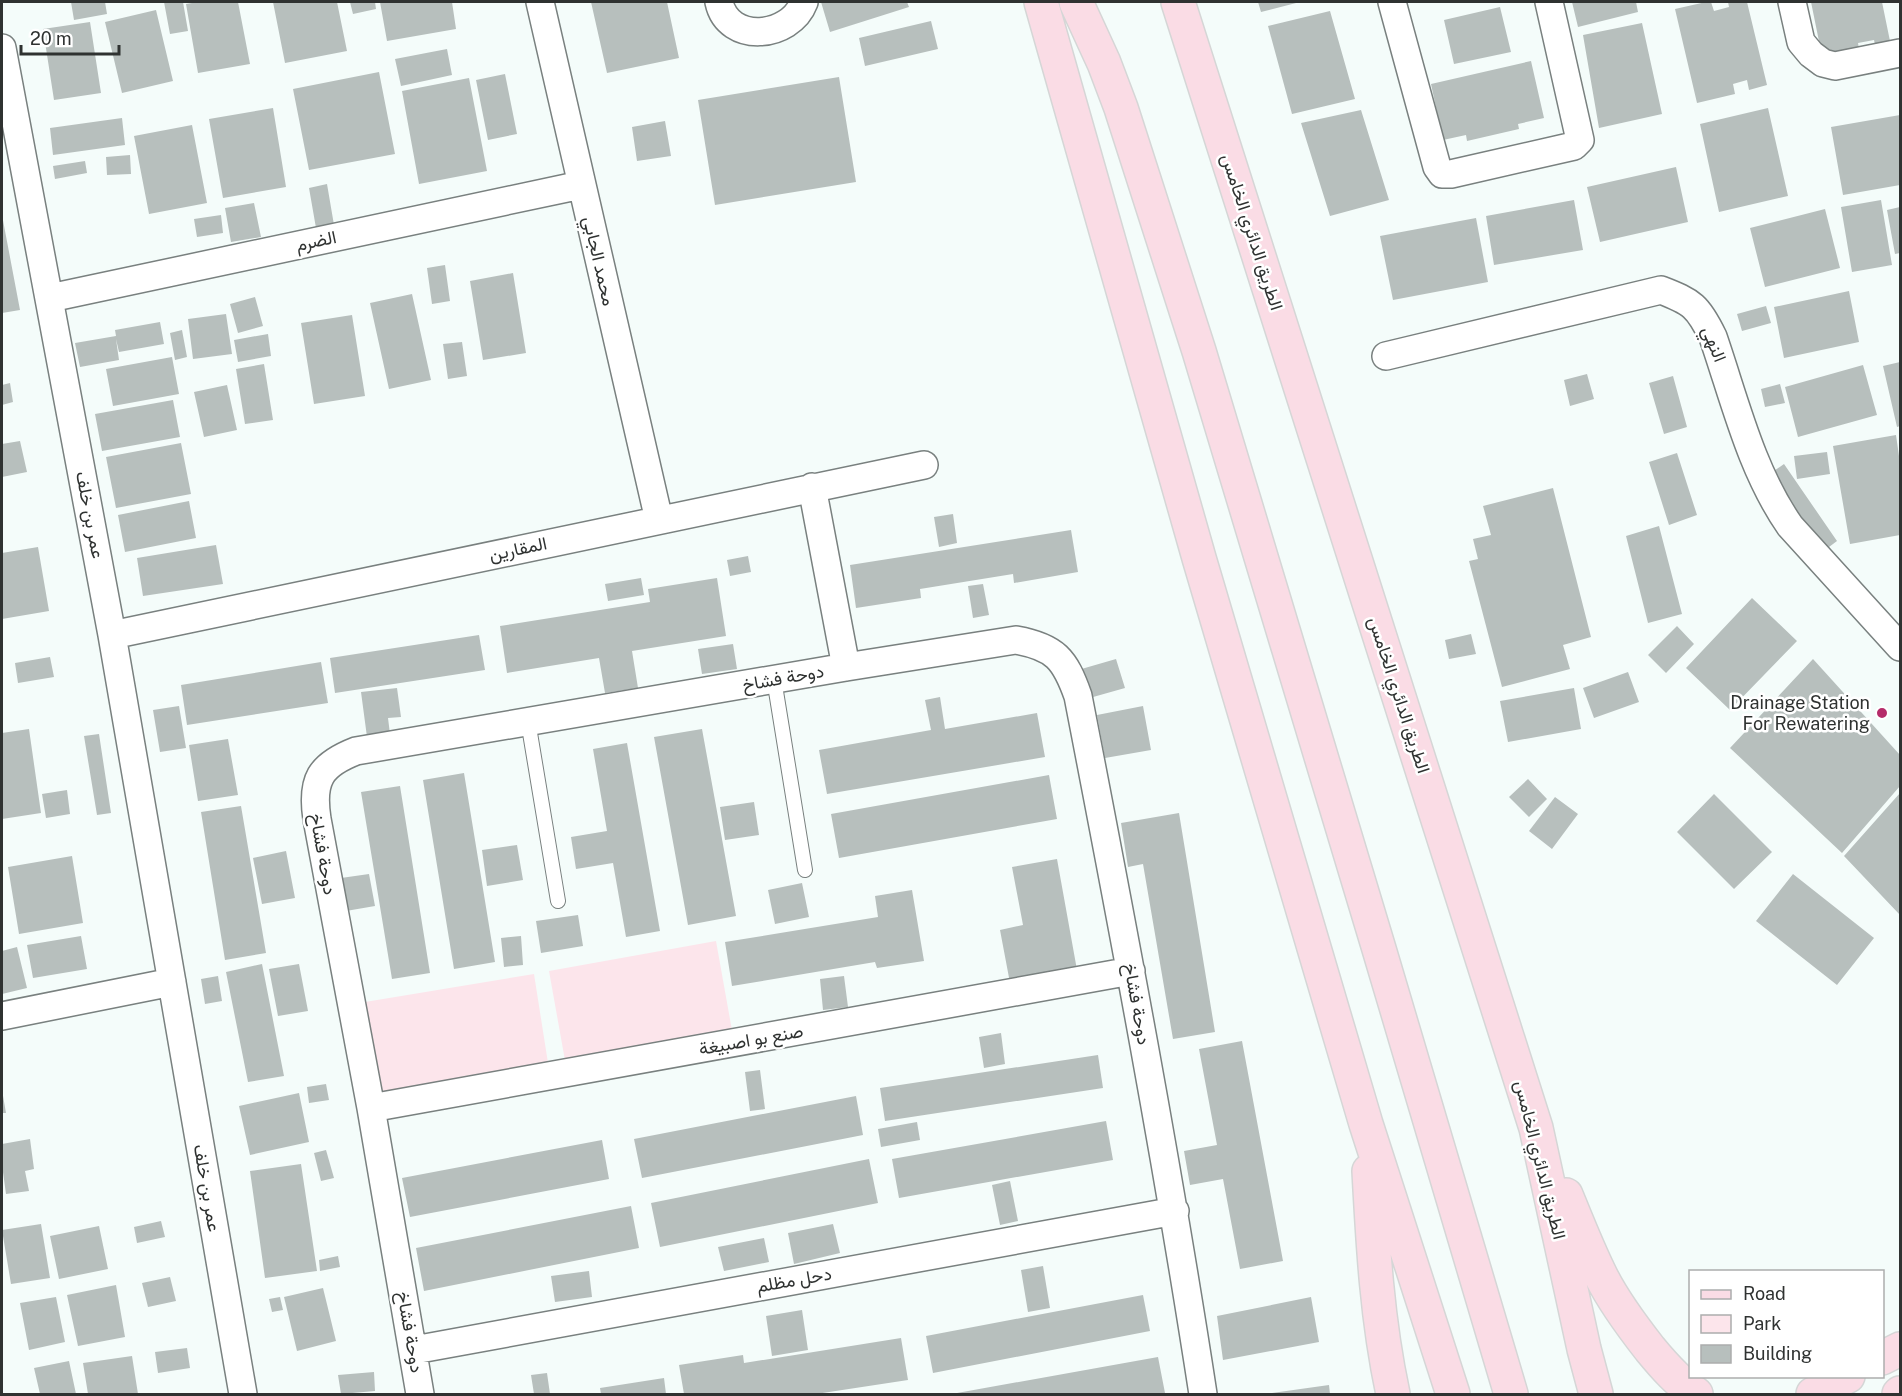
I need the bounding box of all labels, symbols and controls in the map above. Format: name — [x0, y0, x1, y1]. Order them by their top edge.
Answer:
scale bar — [21, 18, 118, 56]
text: 20 m — [30, 28, 72, 49]
street label: الطريق الدائري الخامس — [1213, 151, 1288, 314]
street label: محمد الجابي — [574, 214, 620, 309]
street label: الضرم — [294, 226, 339, 257]
street label: النهي — [1693, 323, 1731, 367]
street label: عمر بن خلف — [71, 470, 109, 560]
street label: المقارين — [487, 532, 549, 566]
street label: الطريق الدائري الخامس — [1360, 614, 1435, 777]
street label: دوحة فشاخ — [740, 660, 826, 697]
place label: Drainage Station For Rewatering — [1730, 692, 1870, 734]
marker: Drainage Station For Rewatering — [1875, 706, 1889, 720]
street label: دوحة فشاخ — [304, 811, 341, 897]
street label: دوحة فشاخ — [1118, 961, 1155, 1047]
street label: صنع بو اصبيغة — [697, 1020, 805, 1061]
street label: الطريق الدائري الخامس — [1506, 1078, 1570, 1243]
street label: عمر بن خلف — [189, 1143, 225, 1233]
street label: دحل مظلم — [755, 1263, 833, 1298]
legend — [1689, 1270, 1884, 1378]
text: Road — [1743, 1283, 1786, 1304]
street label: دوحة فشاخ — [391, 1289, 428, 1375]
text: Park — [1743, 1313, 1781, 1334]
text: Building — [1743, 1343, 1812, 1364]

